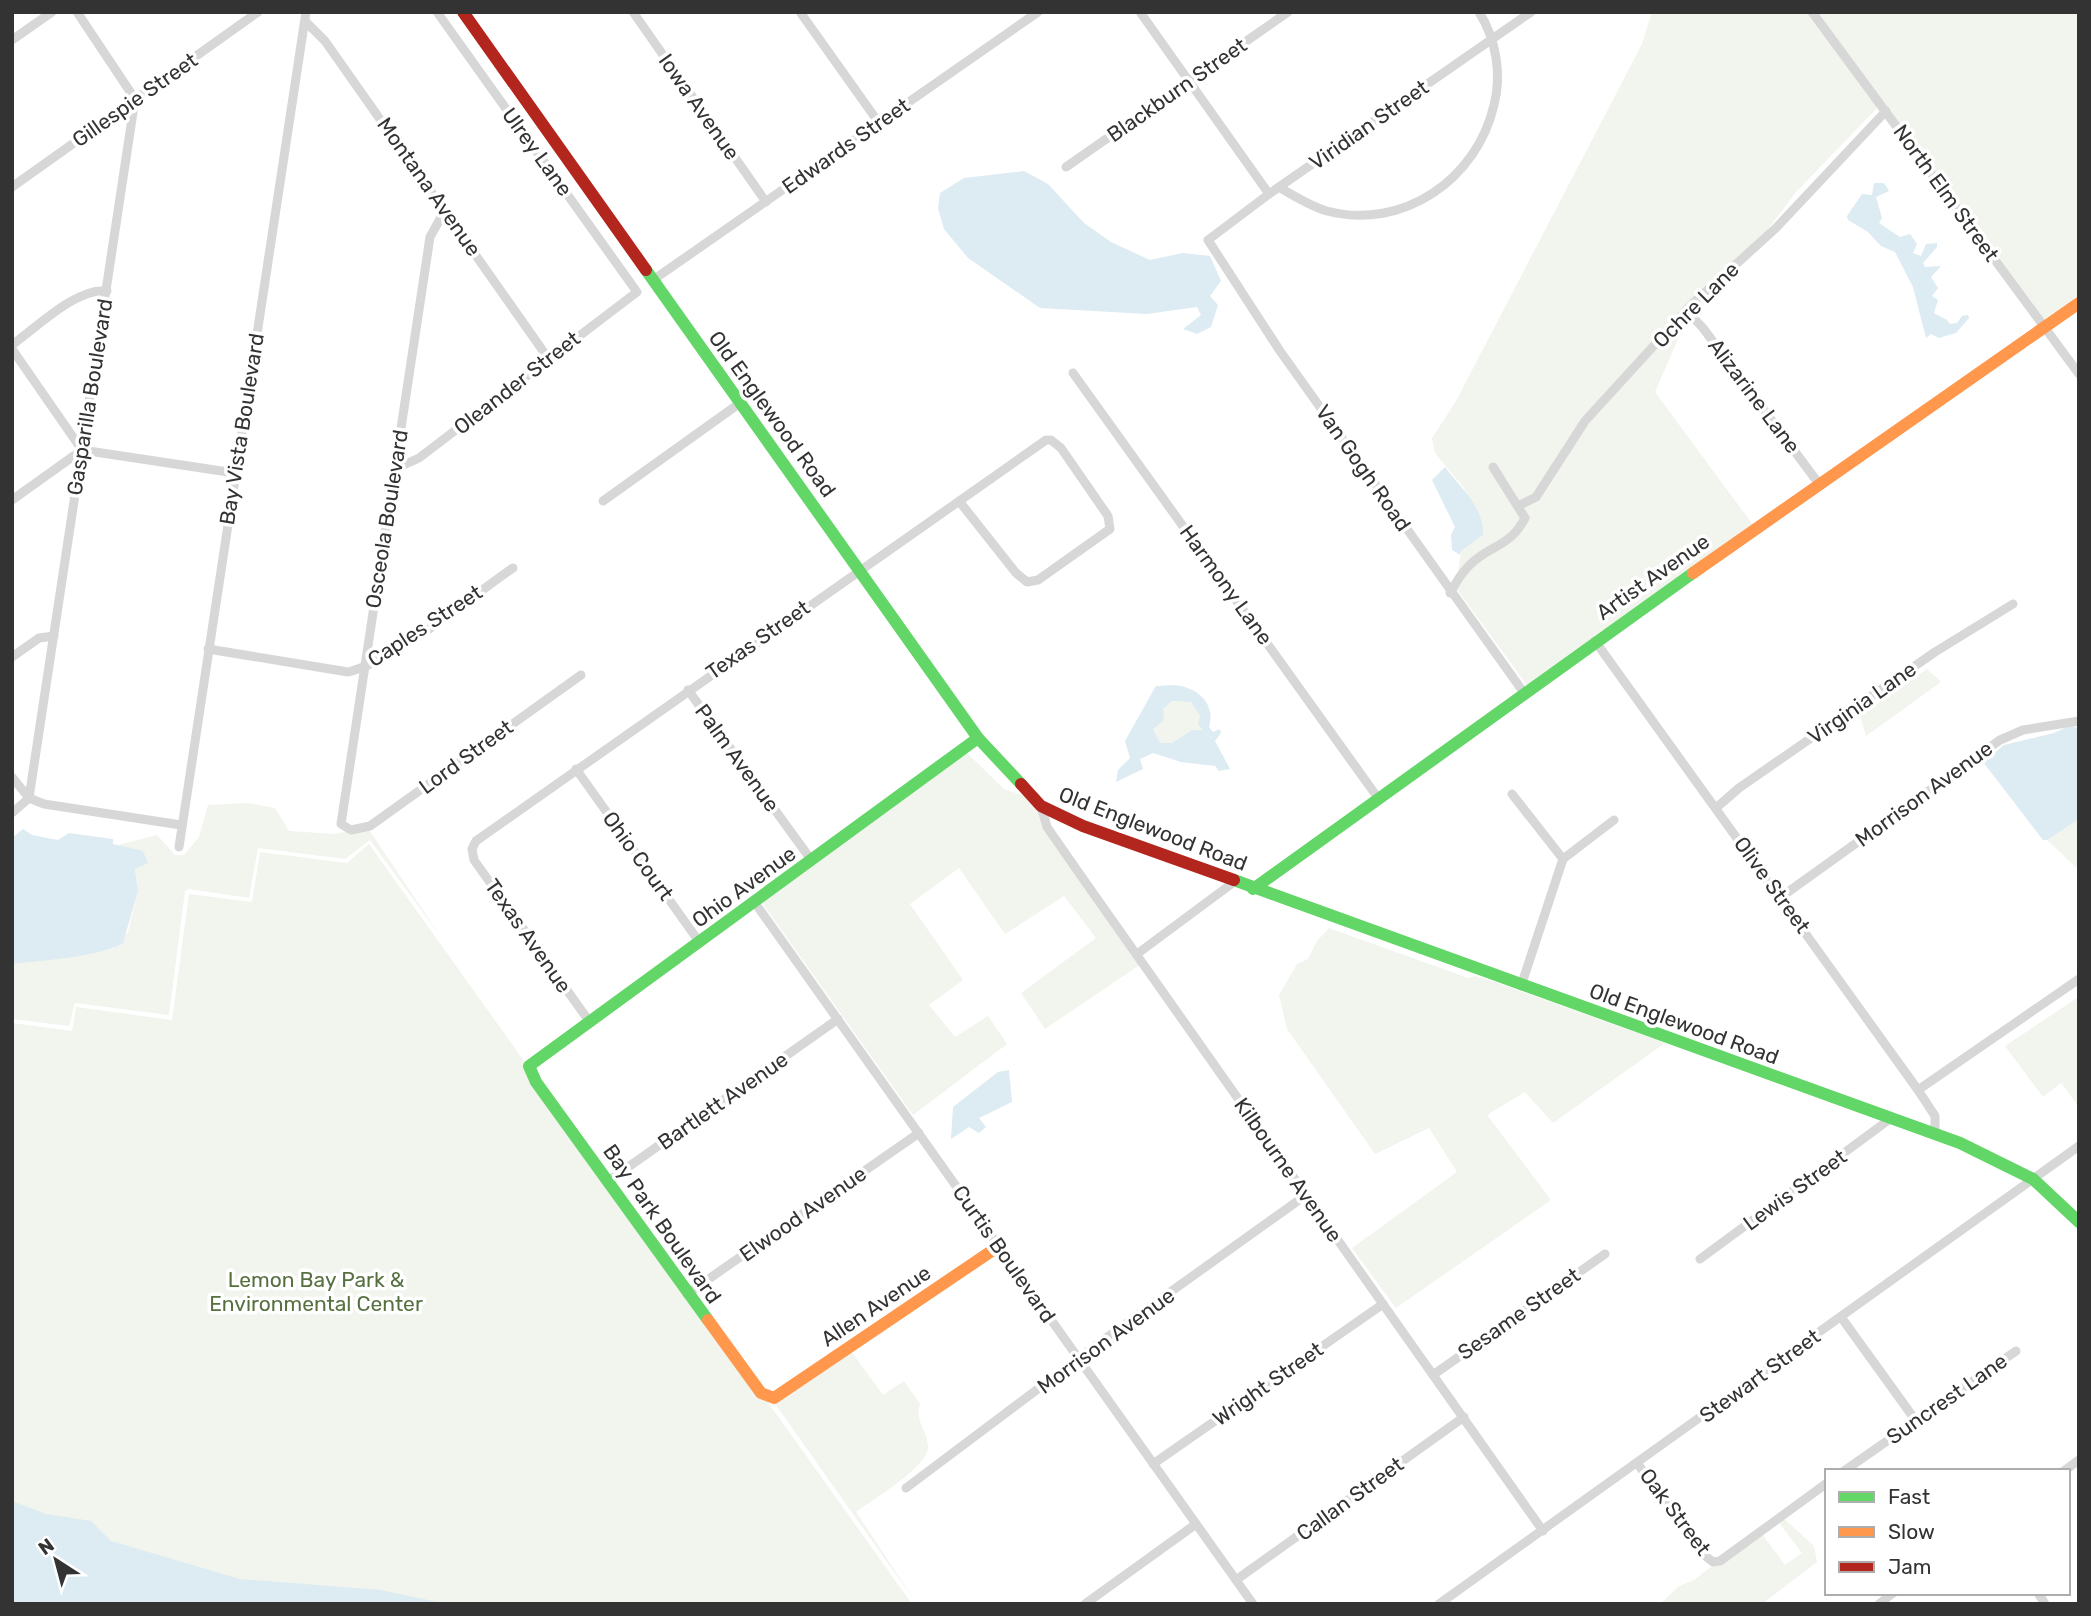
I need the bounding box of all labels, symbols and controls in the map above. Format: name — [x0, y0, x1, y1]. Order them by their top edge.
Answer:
street label: Blackburn Street — [1102, 32, 1251, 147]
street label: Gillespie Street — [67, 47, 202, 152]
street label: Iowa Avenue — [654, 49, 745, 165]
street label: Viridian Street — [1304, 74, 1433, 175]
street label: Edwards Street — [777, 92, 914, 199]
street label: Ulrey Lane — [497, 103, 578, 201]
street label: Montana Avenue — [372, 113, 487, 261]
street label: North Elm Street — [1888, 119, 2004, 266]
street label: Ochre Lane — [1647, 256, 1744, 353]
street label: Gasparilla Boulevard — [62, 297, 117, 497]
street label: Oleander Street — [449, 326, 585, 440]
street label: Old Englewood Road — [704, 326, 841, 502]
street label: Bay Vista Boulevard — [214, 331, 269, 527]
street label: Alizarine Lane — [1703, 333, 1806, 458]
street label: Van Gogh Road — [1311, 400, 1416, 536]
street label: Osceola Boulevard — [360, 428, 413, 610]
street label: Harmony Lane — [1175, 520, 1278, 649]
street label: Artist Avenue — [1591, 528, 1714, 625]
street label: Caples Street — [363, 579, 487, 672]
street label: Texas Street — [701, 595, 814, 685]
street label: Virginia Lane — [1803, 656, 1921, 749]
street label: Palm Avenue — [690, 699, 785, 816]
street label: Lord Street — [414, 714, 517, 799]
street label: Morrison Avenue — [1850, 735, 1997, 852]
street label: Old Englewood Road — [1056, 781, 1251, 876]
street label: Ohio Court — [598, 806, 679, 905]
street label: Olive Street — [1729, 832, 1816, 938]
street label: Ohio Avenue — [687, 841, 801, 933]
street label: Texas Avenue — [480, 874, 577, 997]
street label: Old Englewood Road — [1586, 978, 1782, 1069]
street label: Bartlett Avenue — [653, 1046, 793, 1155]
street label: Kilbourne Avenue — [1229, 1093, 1348, 1247]
street label: Bay Park Boulevard — [598, 1139, 727, 1308]
street label: Lewis Street — [1738, 1144, 1851, 1235]
street label: Elwood Avenue — [734, 1161, 871, 1267]
street label: Curtis Boulevard — [948, 1180, 1061, 1327]
street label: Allen Avenue — [816, 1260, 935, 1351]
street label: Sesame Street — [1453, 1262, 1585, 1365]
park label: Lemon Bay Park & Environmental Center — [209, 1267, 423, 1316]
street label: Morrison Avenue — [1032, 1282, 1179, 1399]
street label: Stewart Street — [1695, 1323, 1825, 1428]
street label: Wright Street — [1208, 1336, 1328, 1431]
street label: Suncrest Lane — [1882, 1348, 2012, 1449]
street label: Callan Street — [1291, 1451, 1408, 1546]
street label: Oak Street — [1635, 1463, 1716, 1560]
legend — [1825, 1469, 2070, 1595]
text: Fast — [1888, 1484, 1930, 1509]
text: Slow — [1888, 1519, 1935, 1544]
north arrow — [21, 1525, 91, 1595]
text: N — [34, 1533, 59, 1560]
text: Jam — [1888, 1554, 1932, 1579]

